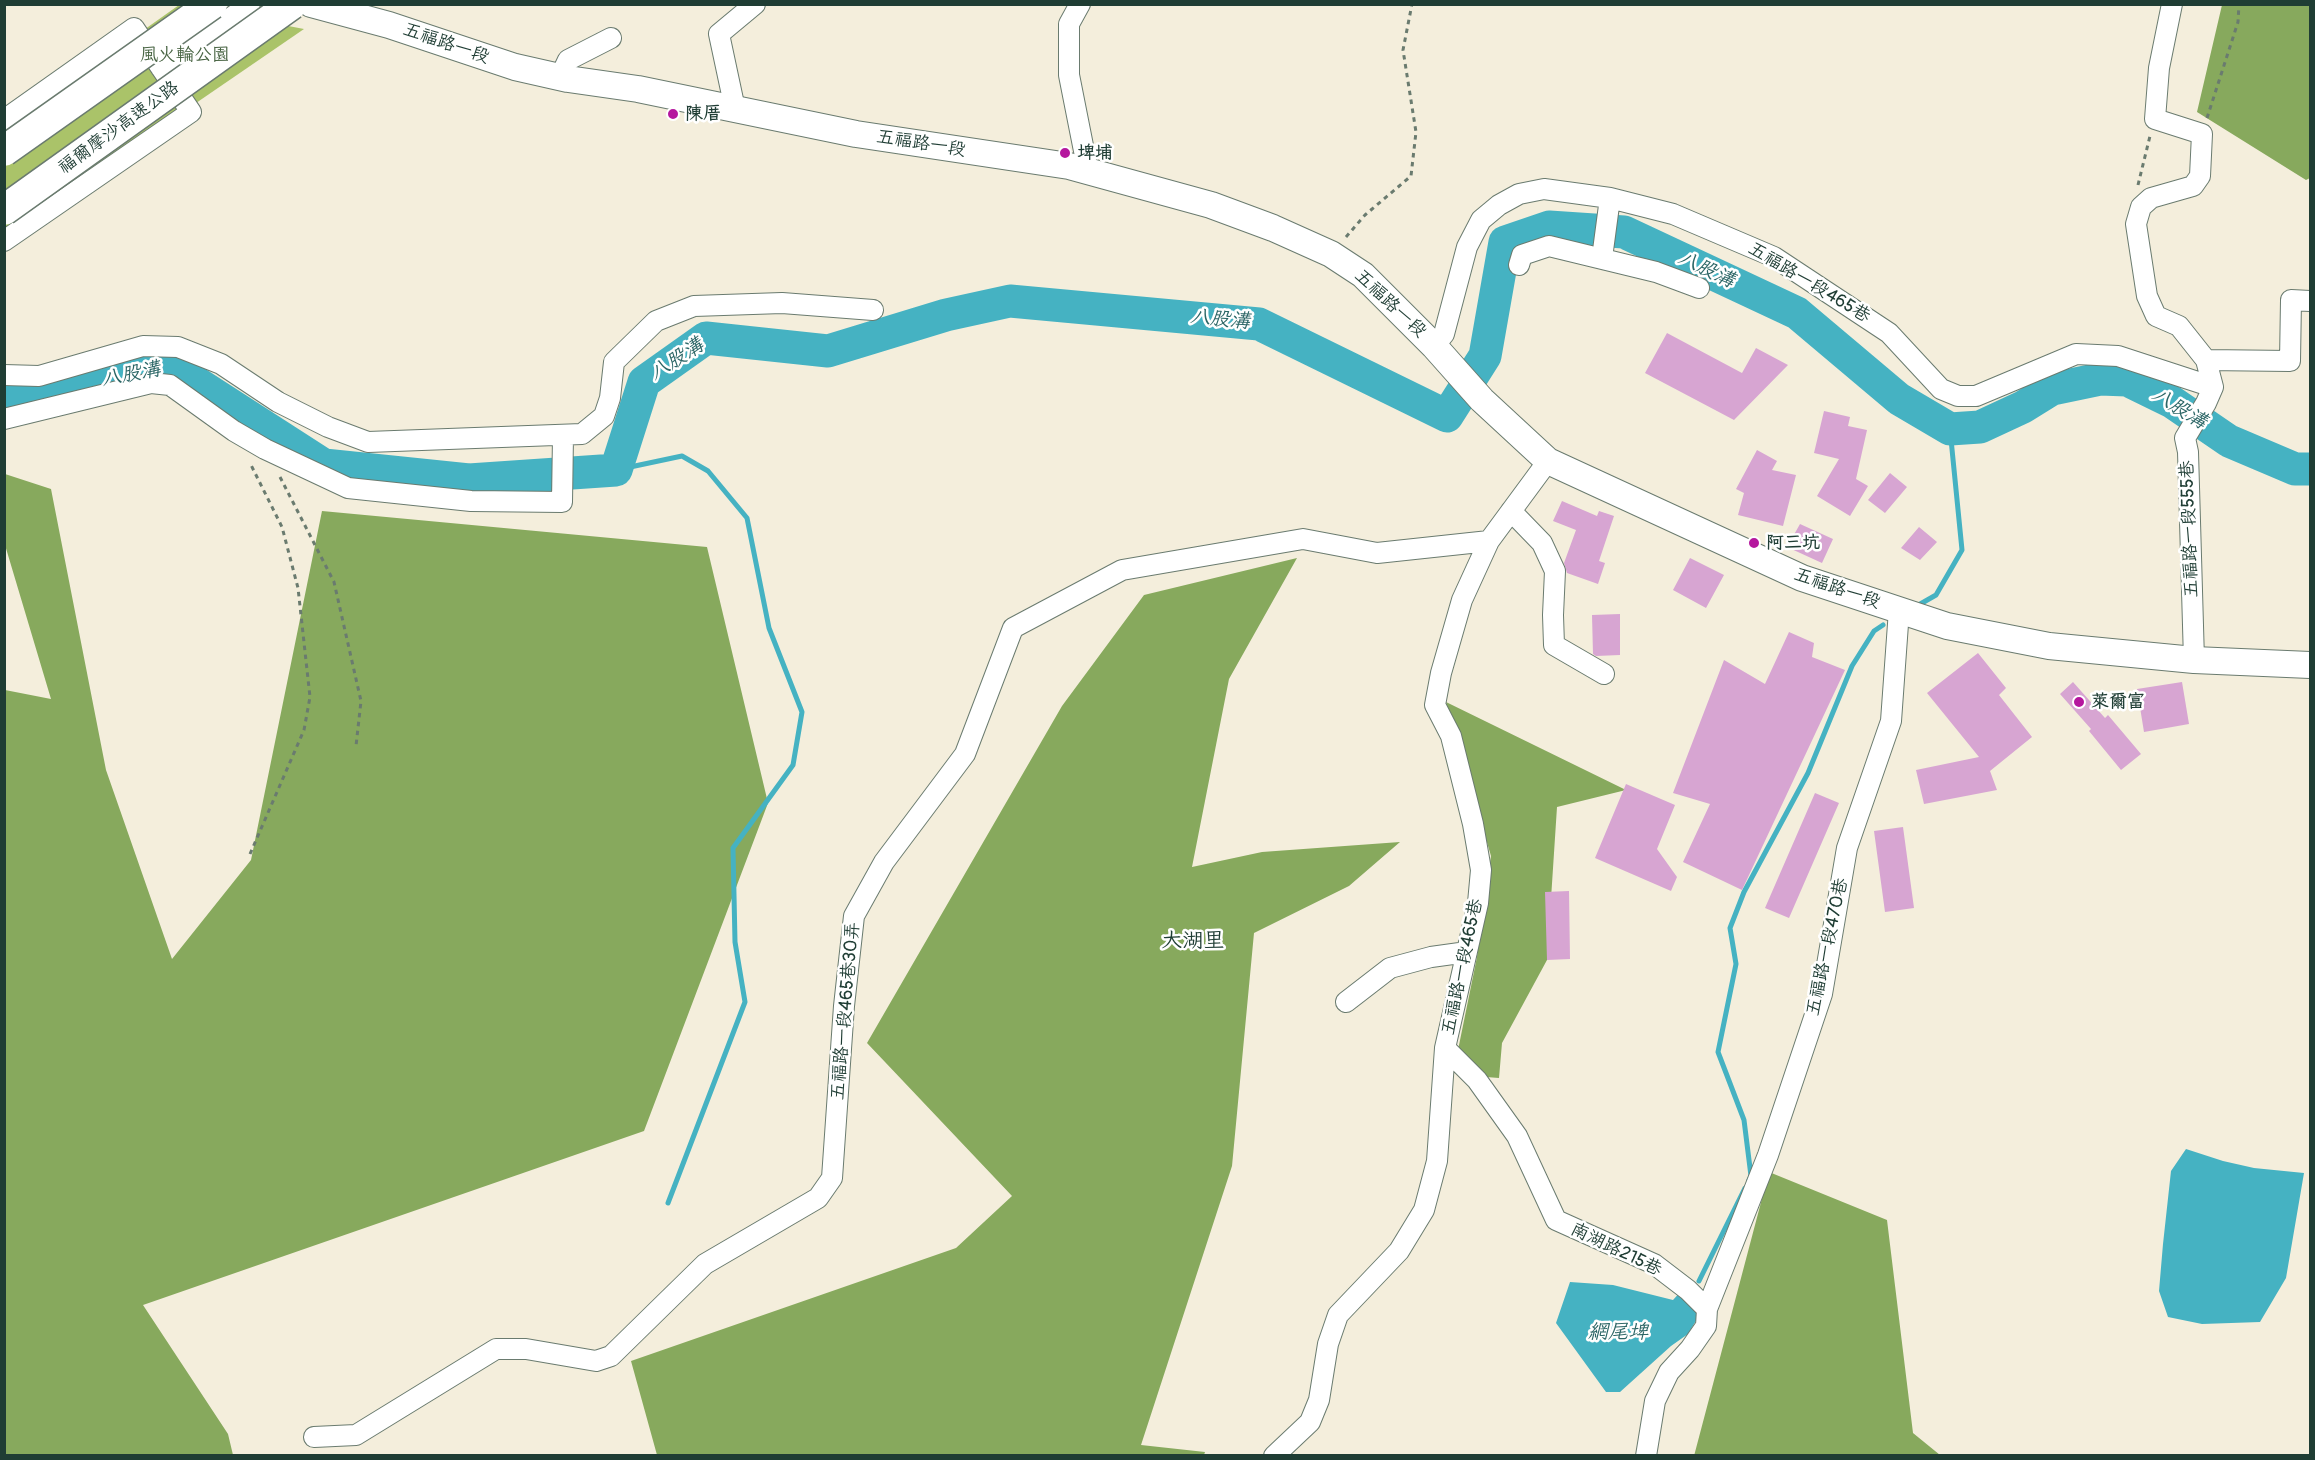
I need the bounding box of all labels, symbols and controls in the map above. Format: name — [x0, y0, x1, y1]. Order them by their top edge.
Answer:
street label: 五福路一段 — [400, 19, 492, 69]
park label: 風火輪公園 — [140, 44, 230, 66]
street label: 福爾摩沙高速公路 — [54, 77, 184, 179]
place label: 陳厝 — [685, 103, 721, 125]
marker: 陳厝 — [666, 107, 680, 121]
street label: 五福路一段 — [875, 126, 967, 162]
place label: 埤埔 — [1077, 142, 1113, 164]
marker: 埤埔 — [1058, 146, 1072, 160]
street label: 五福路一段465巷 — [1744, 238, 1874, 328]
water label: 八股溝 — [1674, 246, 1738, 294]
street label: 五福路一段 — [1350, 265, 1430, 343]
water label: 八股溝 — [1189, 305, 1251, 335]
water label: 八股溝 — [645, 334, 709, 386]
water label: 八股溝 — [99, 357, 163, 393]
water label: 八股溝 — [2147, 383, 2211, 435]
street label: 五福路一段555巷 — [2177, 460, 2203, 598]
place label: 阿三坑 — [1766, 532, 1820, 554]
marker: 阿三坑 — [1747, 536, 1761, 550]
street label: 五福路一段 — [1791, 564, 1883, 614]
place label: 萊爾富 — [2091, 691, 2145, 713]
marker: 萊爾富 — [2072, 695, 2086, 709]
street label: 五福路一段470巷 — [1803, 876, 1853, 1018]
street label: 五福路一段465巷 — [1438, 897, 1488, 1037]
street label: 五福路一段465巷30弄 — [827, 921, 865, 1101]
district label: 大湖里 — [1162, 929, 1224, 955]
street label: 南湖路215巷 — [1567, 1219, 1665, 1281]
water label: 網尾埤 — [1588, 1321, 1648, 1345]

